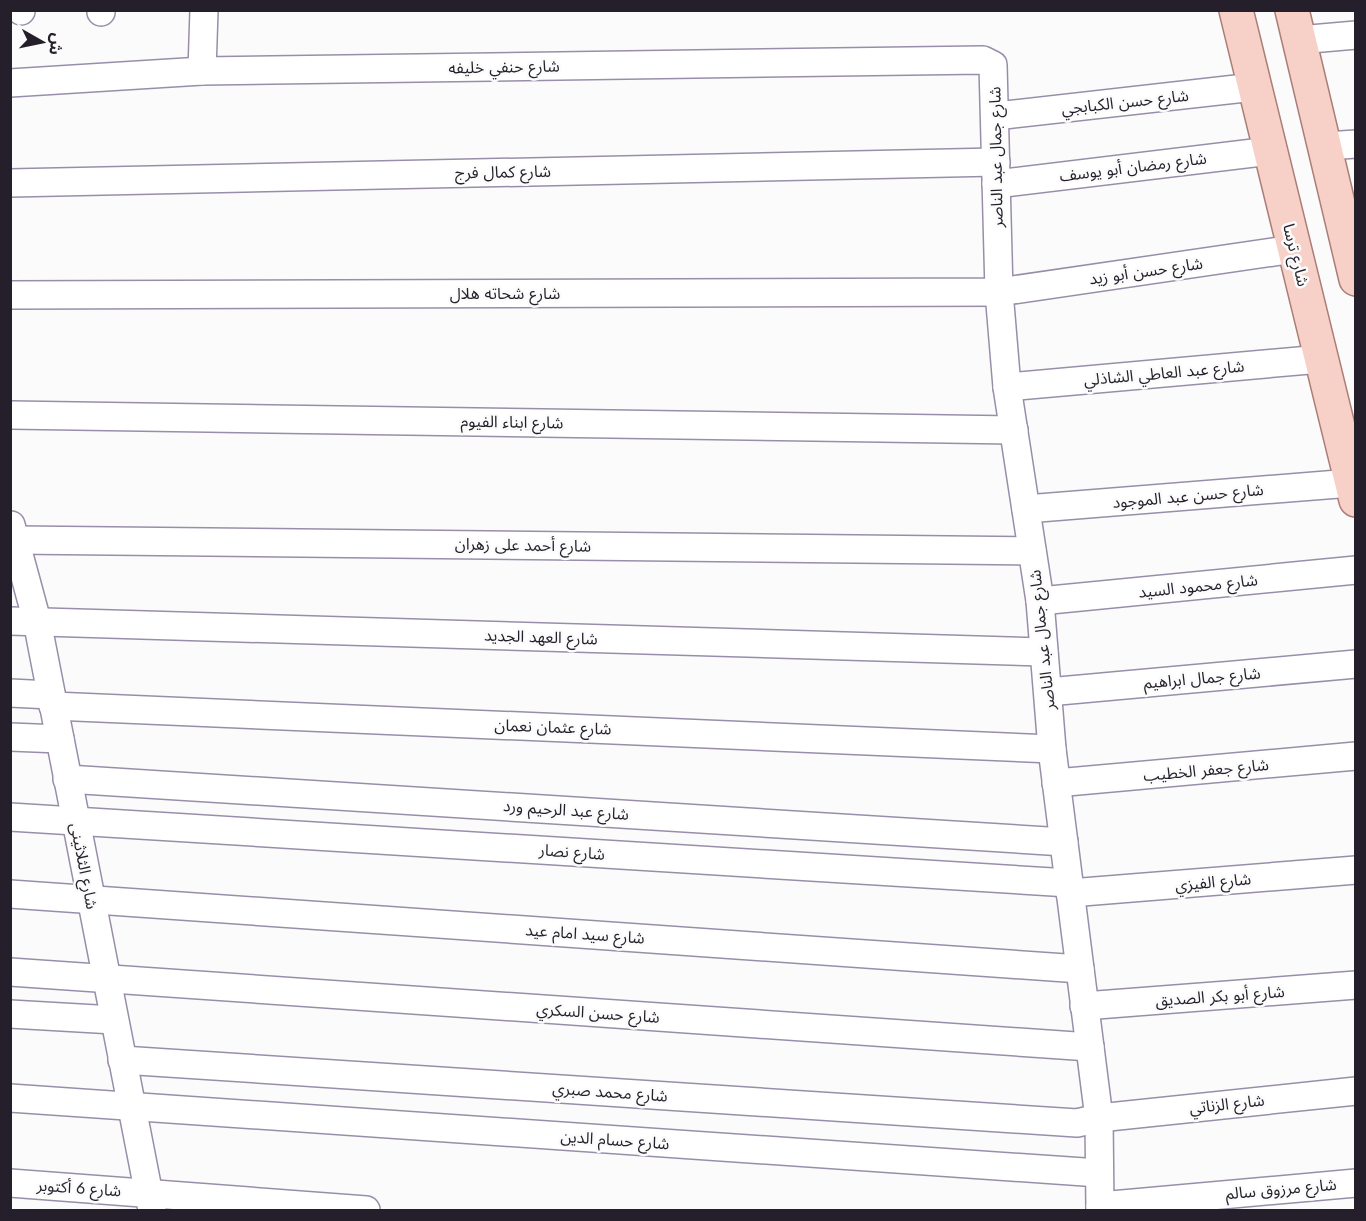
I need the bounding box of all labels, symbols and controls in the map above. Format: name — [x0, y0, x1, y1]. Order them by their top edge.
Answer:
north arrow — [12, 12, 72, 72]
text: ش — [43, 32, 69, 57]
street label: شارع حنفي خليفه — [448, 55, 560, 80]
street label: شارع حسن الكبابجي — [1060, 84, 1190, 121]
street label: شارع جمال عبد الناصر — [983, 86, 1010, 229]
street label: شارع رمضان أبو يوسف — [1058, 147, 1208, 188]
street label: شارع كمال فرج — [455, 160, 551, 185]
street label: شارع ترسا — [1276, 221, 1315, 289]
street label: شارع حسن أبو زيد — [1088, 252, 1204, 291]
street label: شارع شحاته هلال — [450, 282, 560, 306]
street label: شارع عبد العاطي الشاذلي — [1083, 355, 1245, 392]
street label: شارع ابناء الفيوم — [460, 410, 564, 435]
street label: شارع حسن عبد الموجود — [1111, 478, 1265, 515]
street label: شارع أحمد على زهران — [455, 532, 591, 559]
street label: شارع محمود السيد — [1137, 568, 1259, 605]
street label: شارع جمال عبد الناصر — [1023, 569, 1062, 712]
street label: شارع العهد الجديد — [484, 624, 598, 651]
street label: شارع جمال ابراهيم — [1143, 661, 1261, 696]
street label: شارع عثمان نعمان — [494, 713, 612, 742]
street label: شارع جعفر الخطيب — [1142, 753, 1270, 788]
street label: شارع عبد الرحيم ورد — [502, 794, 630, 827]
street label: شارع الثلاثينى — [63, 821, 104, 911]
street label: شارع نصار — [537, 838, 606, 867]
street label: شارع الفيزي — [1174, 867, 1252, 898]
street label: شارع سيد امام عيد — [524, 918, 646, 951]
street label: شارع أبو بكر الصديق — [1155, 980, 1285, 1013]
street label: شارع حسن السكري — [535, 997, 660, 1030]
street label: شارع محمد صبري — [551, 1076, 668, 1109]
street label: شارع الزناتي — [1188, 1089, 1266, 1120]
street label: شارع حسام الدين — [560, 1125, 670, 1156]
street label: شارع مرزوق سالم — [1225, 1173, 1338, 1206]
street label: شارع 6 أكتوبر — [35, 1174, 122, 1203]

